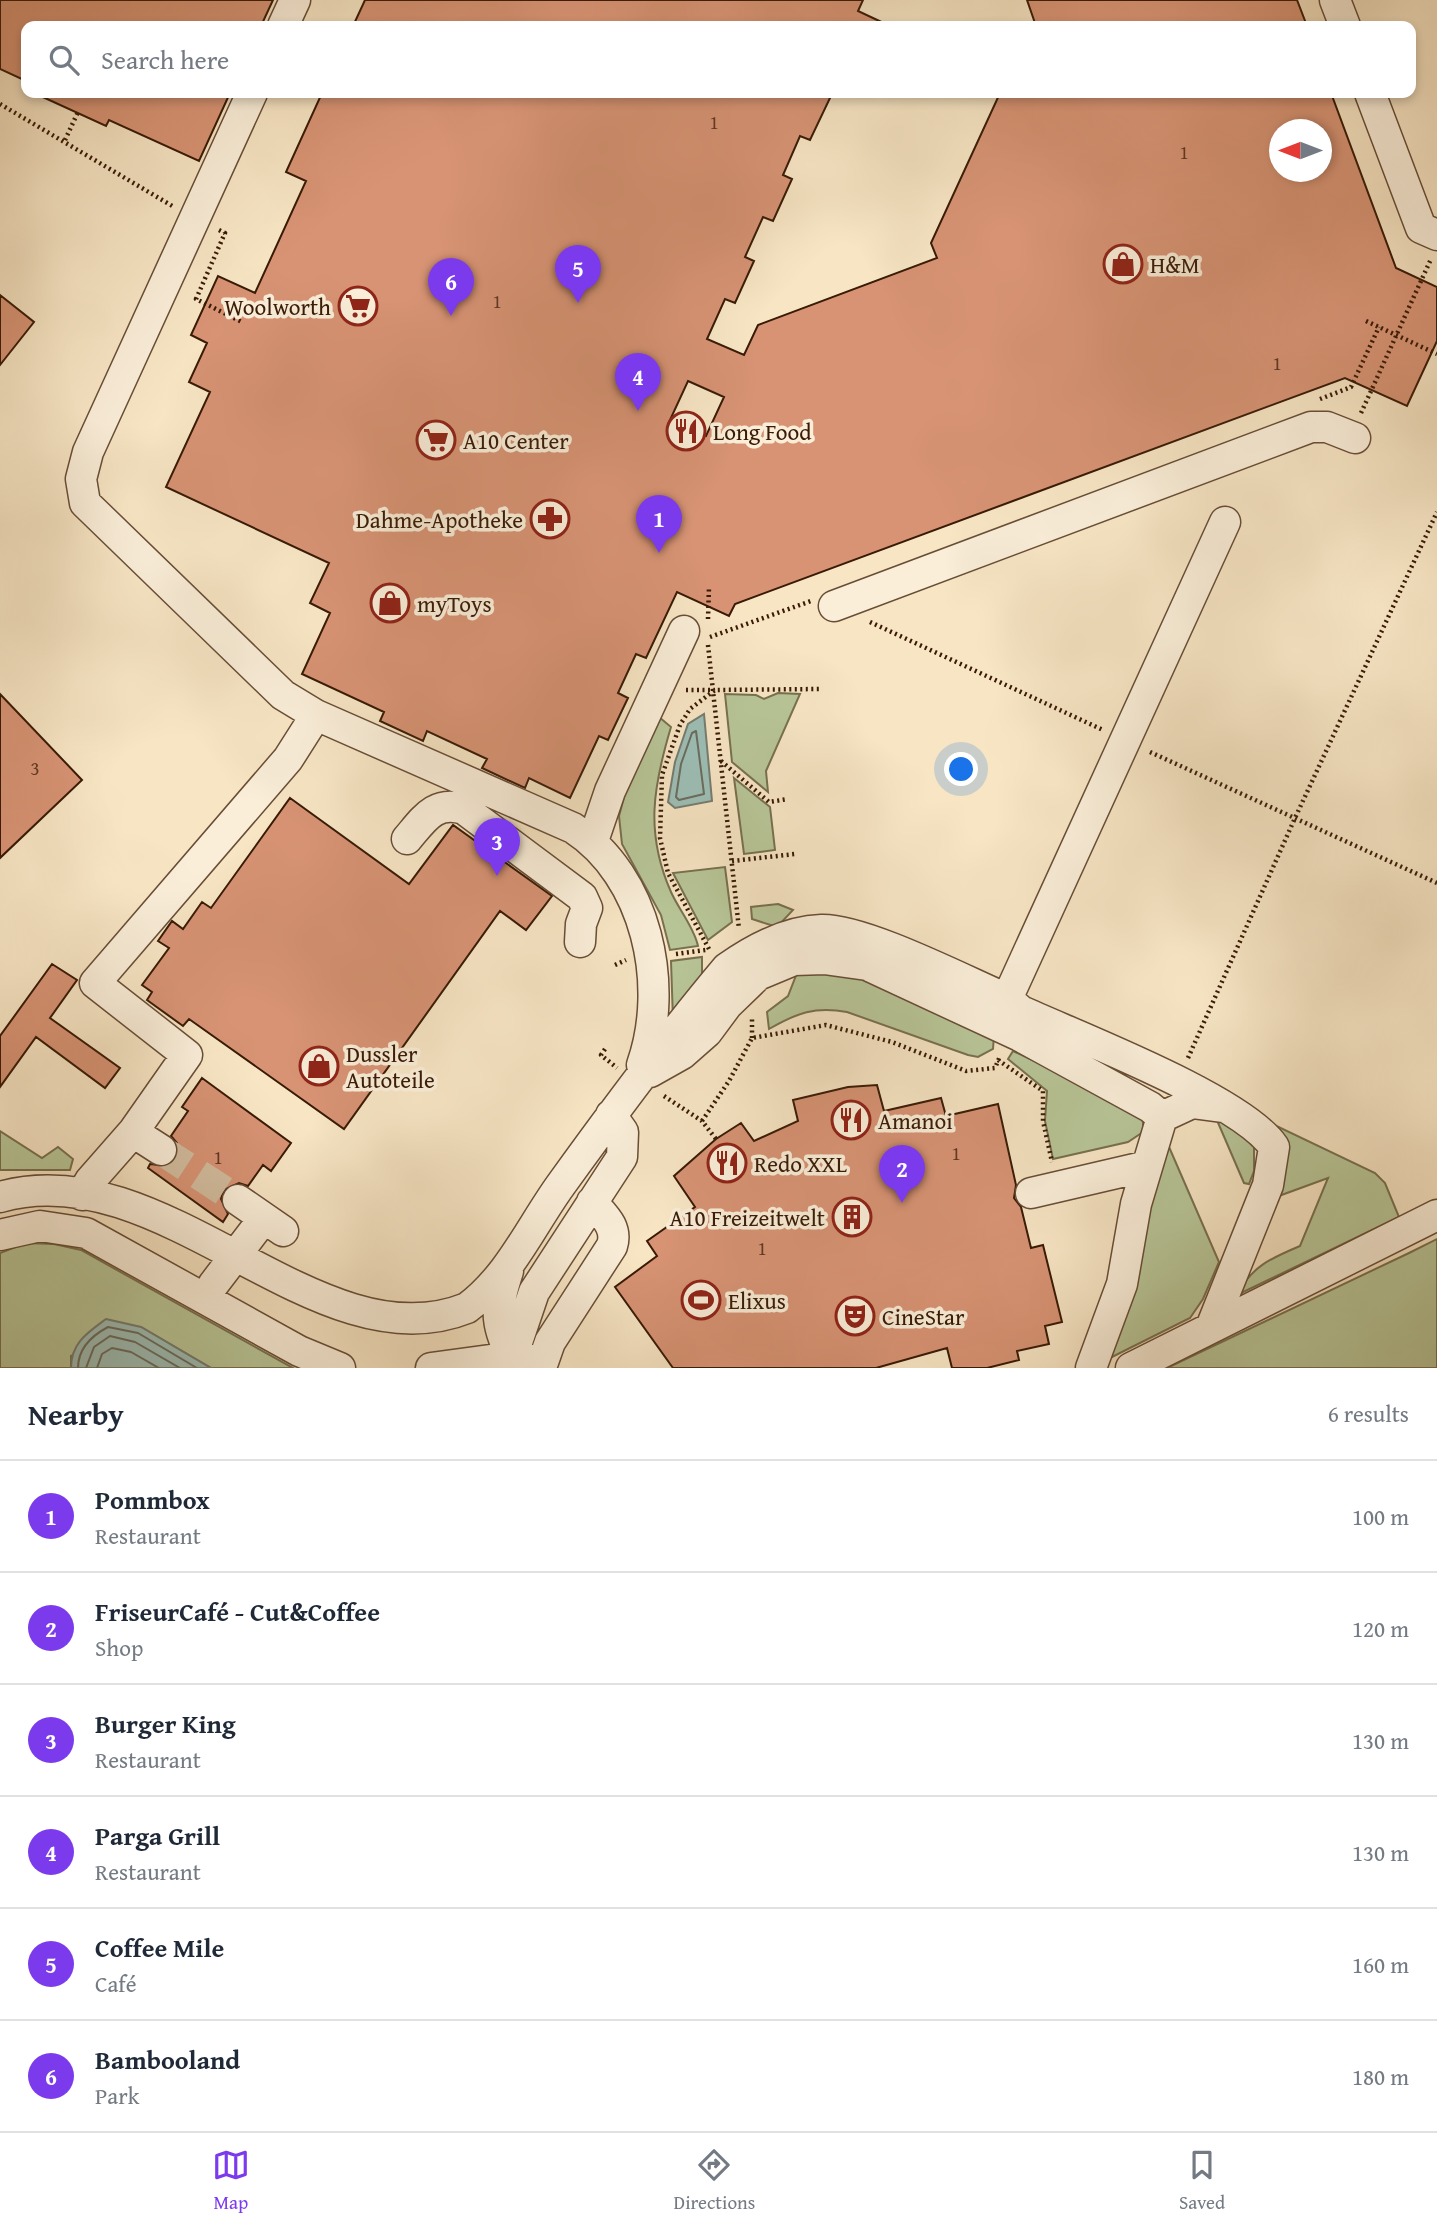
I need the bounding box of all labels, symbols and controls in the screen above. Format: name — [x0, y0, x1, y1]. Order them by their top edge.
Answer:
search box — [21, 21, 1416, 98]
text: Search here — [101, 40, 229, 79]
icon: search — [45, 41, 83, 79]
house number: 1 — [709, 108, 719, 136]
north arrow — [1269, 119, 1332, 182]
house number: 1 — [1179, 138, 1189, 166]
shop icon: H&M — [1102, 243, 1144, 285]
pin: 5 — [555, 245, 601, 303]
place label: H&M — [1150, 248, 1200, 281]
pin: 6 — [428, 258, 474, 316]
supermarket icon: Woolworth — [337, 285, 379, 327]
house number: 1 — [492, 287, 502, 315]
place label: Woolworth — [224, 290, 331, 323]
house number: 1 — [1272, 349, 1282, 377]
pin: 4 — [615, 353, 661, 411]
restaurant icon: Long Food — [665, 410, 707, 452]
place label: Long Food — [713, 415, 812, 448]
supermarket icon: A10 Center — [415, 419, 457, 461]
place label: A10 Center — [463, 424, 569, 457]
pin: 1 — [636, 495, 682, 553]
pharmacy icon: Dahme-Apotheke — [529, 498, 571, 540]
place label: Dahme-Apotheke — [356, 503, 523, 536]
shop icon: myToys — [369, 582, 411, 624]
place label: myToys — [417, 587, 492, 620]
your location — [944, 752, 978, 786]
house number: 3 — [30, 754, 40, 782]
pin: 3 — [474, 818, 520, 876]
place label: Dussler Autoteile — [346, 1037, 435, 1096]
shop icon: Dussler Autoteile — [298, 1045, 340, 1087]
restaurant icon: Amanoi — [830, 1099, 872, 1141]
place label: Amanoi — [878, 1104, 953, 1137]
house number: 1 — [951, 1139, 961, 1167]
restaurant icon: Redo XXL — [706, 1142, 748, 1184]
house number: 1 — [213, 1143, 223, 1171]
pin: 2 — [879, 1145, 925, 1203]
place label: Redo XXL — [754, 1147, 847, 1180]
building icon: A10 Freizeitwelt — [831, 1196, 873, 1238]
place label: A10 Freizeitwelt — [670, 1201, 825, 1234]
house number: 1 — [757, 1234, 767, 1262]
sports icon: Elixus — [680, 1279, 722, 1321]
place label: Elixus — [728, 1284, 786, 1317]
theatre icon: CineStar — [834, 1295, 876, 1337]
place label: CineStar — [882, 1300, 965, 1333]
text: Nearby — [28, 1392, 124, 1436]
text: 6 results — [1328, 1397, 1409, 1430]
text: Pommbox — [95, 1480, 210, 1519]
text: 1 — [45, 1500, 57, 1533]
text: 100 m — [1352, 1500, 1409, 1533]
text: Restaurant — [95, 1519, 201, 1552]
text: FriseurCafé - Cut&Coffee — [95, 1592, 380, 1631]
text: 2 — [45, 1612, 57, 1645]
text: 120 m — [1352, 1612, 1409, 1645]
text: Shop — [95, 1631, 143, 1664]
text: Burger King — [95, 1704, 236, 1743]
text: 3 — [45, 1724, 57, 1757]
text: 130 m — [1352, 1724, 1409, 1757]
text: Restaurant — [95, 1743, 201, 1776]
text: Parga Grill — [95, 1816, 220, 1855]
text: 4 — [45, 1836, 57, 1869]
text: 130 m — [1352, 1836, 1409, 1869]
text: Restaurant — [95, 1855, 201, 1888]
text: Coffee Mile — [95, 1928, 224, 1967]
text: 5 — [45, 1948, 57, 1981]
text: 160 m — [1352, 1948, 1409, 1981]
text: Café — [95, 1967, 137, 2000]
text: Bambooland — [95, 2040, 240, 2079]
text: 6 — [45, 2060, 57, 2093]
text: 180 m — [1352, 2060, 1409, 2093]
text: Park — [95, 2079, 139, 2112]
tab: Map — [212, 2146, 250, 2216]
tab: Directions — [674, 2146, 755, 2216]
tab: Saved — [1179, 2146, 1225, 2216]

